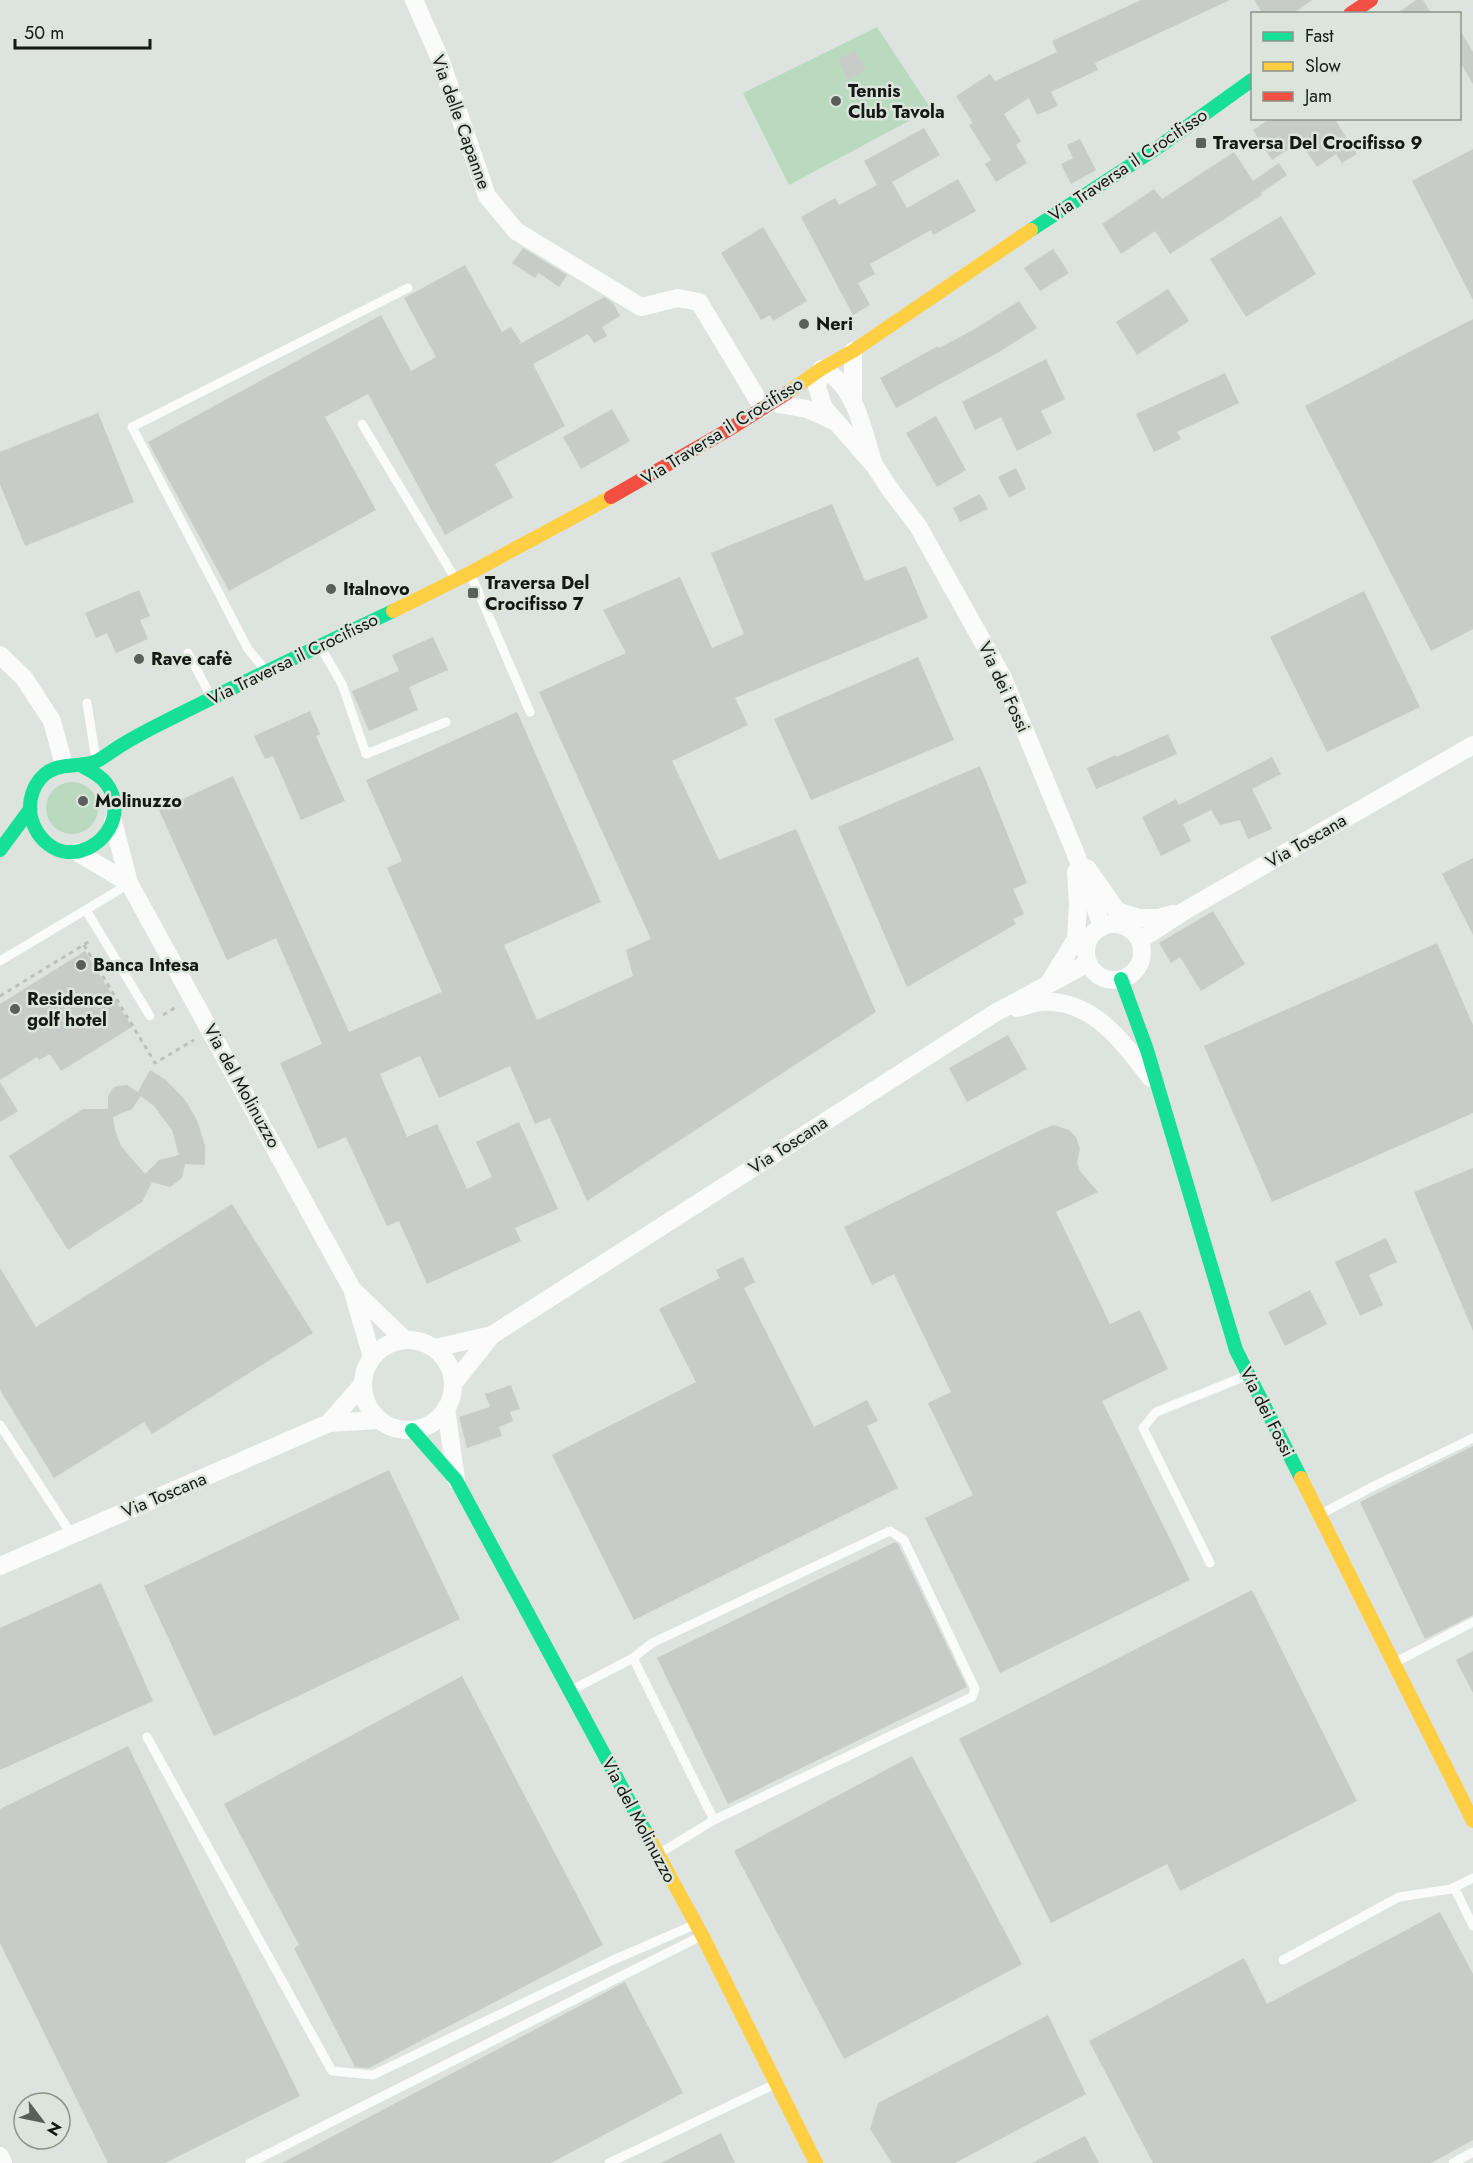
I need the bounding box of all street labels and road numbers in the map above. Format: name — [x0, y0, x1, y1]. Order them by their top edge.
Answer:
street label: Via delle Capanne — [425, 51, 497, 193]
street label: Via Traversa il Crocifisso — [1043, 102, 1213, 228]
street label: Via Traversa il Crocifisso — [636, 370, 808, 491]
street label: Via Traversa il Crocifisso — [204, 606, 383, 712]
street label: Via dei Fossi — [972, 637, 1036, 737]
street label: Via Toscana — [1261, 807, 1351, 875]
street label: Via del Molinuzzo — [197, 1019, 287, 1153]
street label: Via Toscana — [743, 1110, 833, 1180]
street label: Via dei Fossi — [1233, 1363, 1301, 1461]
street label: Via Toscana — [118, 1466, 210, 1524]
street label: Via del Molinuzzo — [595, 1753, 683, 1887]

